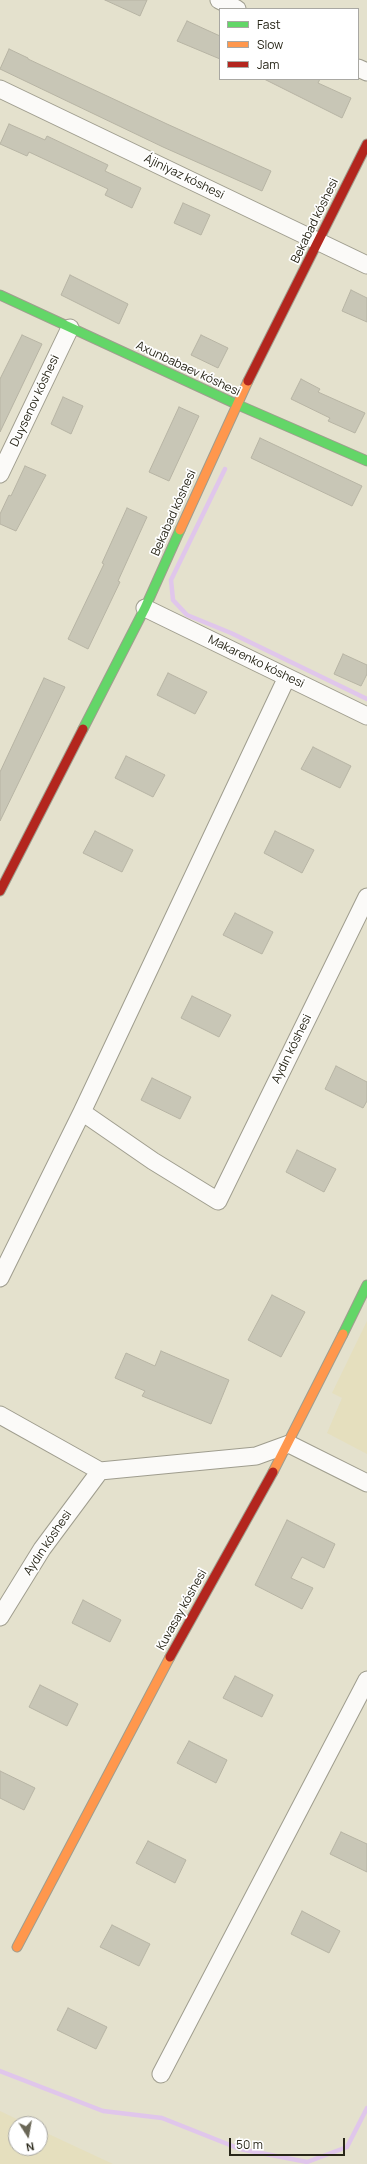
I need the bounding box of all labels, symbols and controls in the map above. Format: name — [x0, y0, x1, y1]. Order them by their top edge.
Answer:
legend — [219, 8, 359, 80]
text: Fast — [257, 16, 281, 33]
text: Slow — [257, 36, 283, 53]
text: Jam — [257, 56, 279, 73]
street label: Ájiniyaz kóshesi — [142, 151, 226, 203]
street label: Bekabad kóshesi — [288, 176, 342, 266]
street label: Axunbabaev kóshesi — [134, 339, 242, 399]
street label: Duysenov kóshesi — [7, 353, 63, 449]
street label: Bekabad kóshesi — [149, 468, 199, 558]
street label: Makarenko kóshesi — [206, 632, 306, 692]
street label: Aydın kóshesi — [269, 1012, 315, 1086]
street label: Aydın kóshesi — [21, 1508, 75, 1578]
street label: Kuvasay kóshesi — [154, 1567, 210, 1653]
north arrow — [8, 2116, 48, 2156]
scale bar — [231, 2130, 347, 2156]
text: 50 m — [236, 2136, 263, 2153]
text: N — [25, 2139, 36, 2155]

